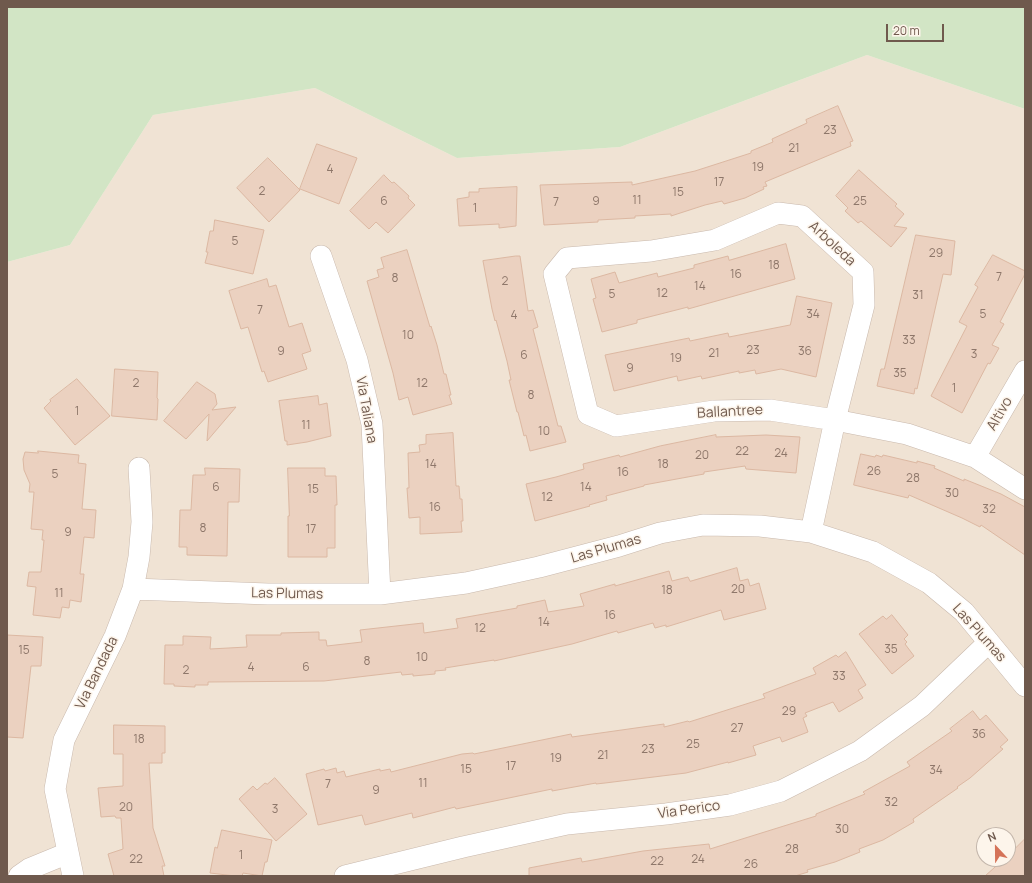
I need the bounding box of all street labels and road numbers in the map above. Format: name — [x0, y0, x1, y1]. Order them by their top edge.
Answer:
street label: Arboleda — [805, 218, 859, 270]
street label: Via Taliana — [352, 375, 380, 445]
street label: Altivo — [984, 394, 1016, 434]
street label: Ballantree — [697, 402, 763, 422]
street label: Las Plumas — [569, 531, 643, 567]
street label: Las Plumas — [251, 585, 323, 603]
street label: Las Plumas — [949, 601, 1009, 665]
street label: Via Bandada — [72, 634, 122, 712]
street label: Via Perico — [657, 797, 721, 823]

